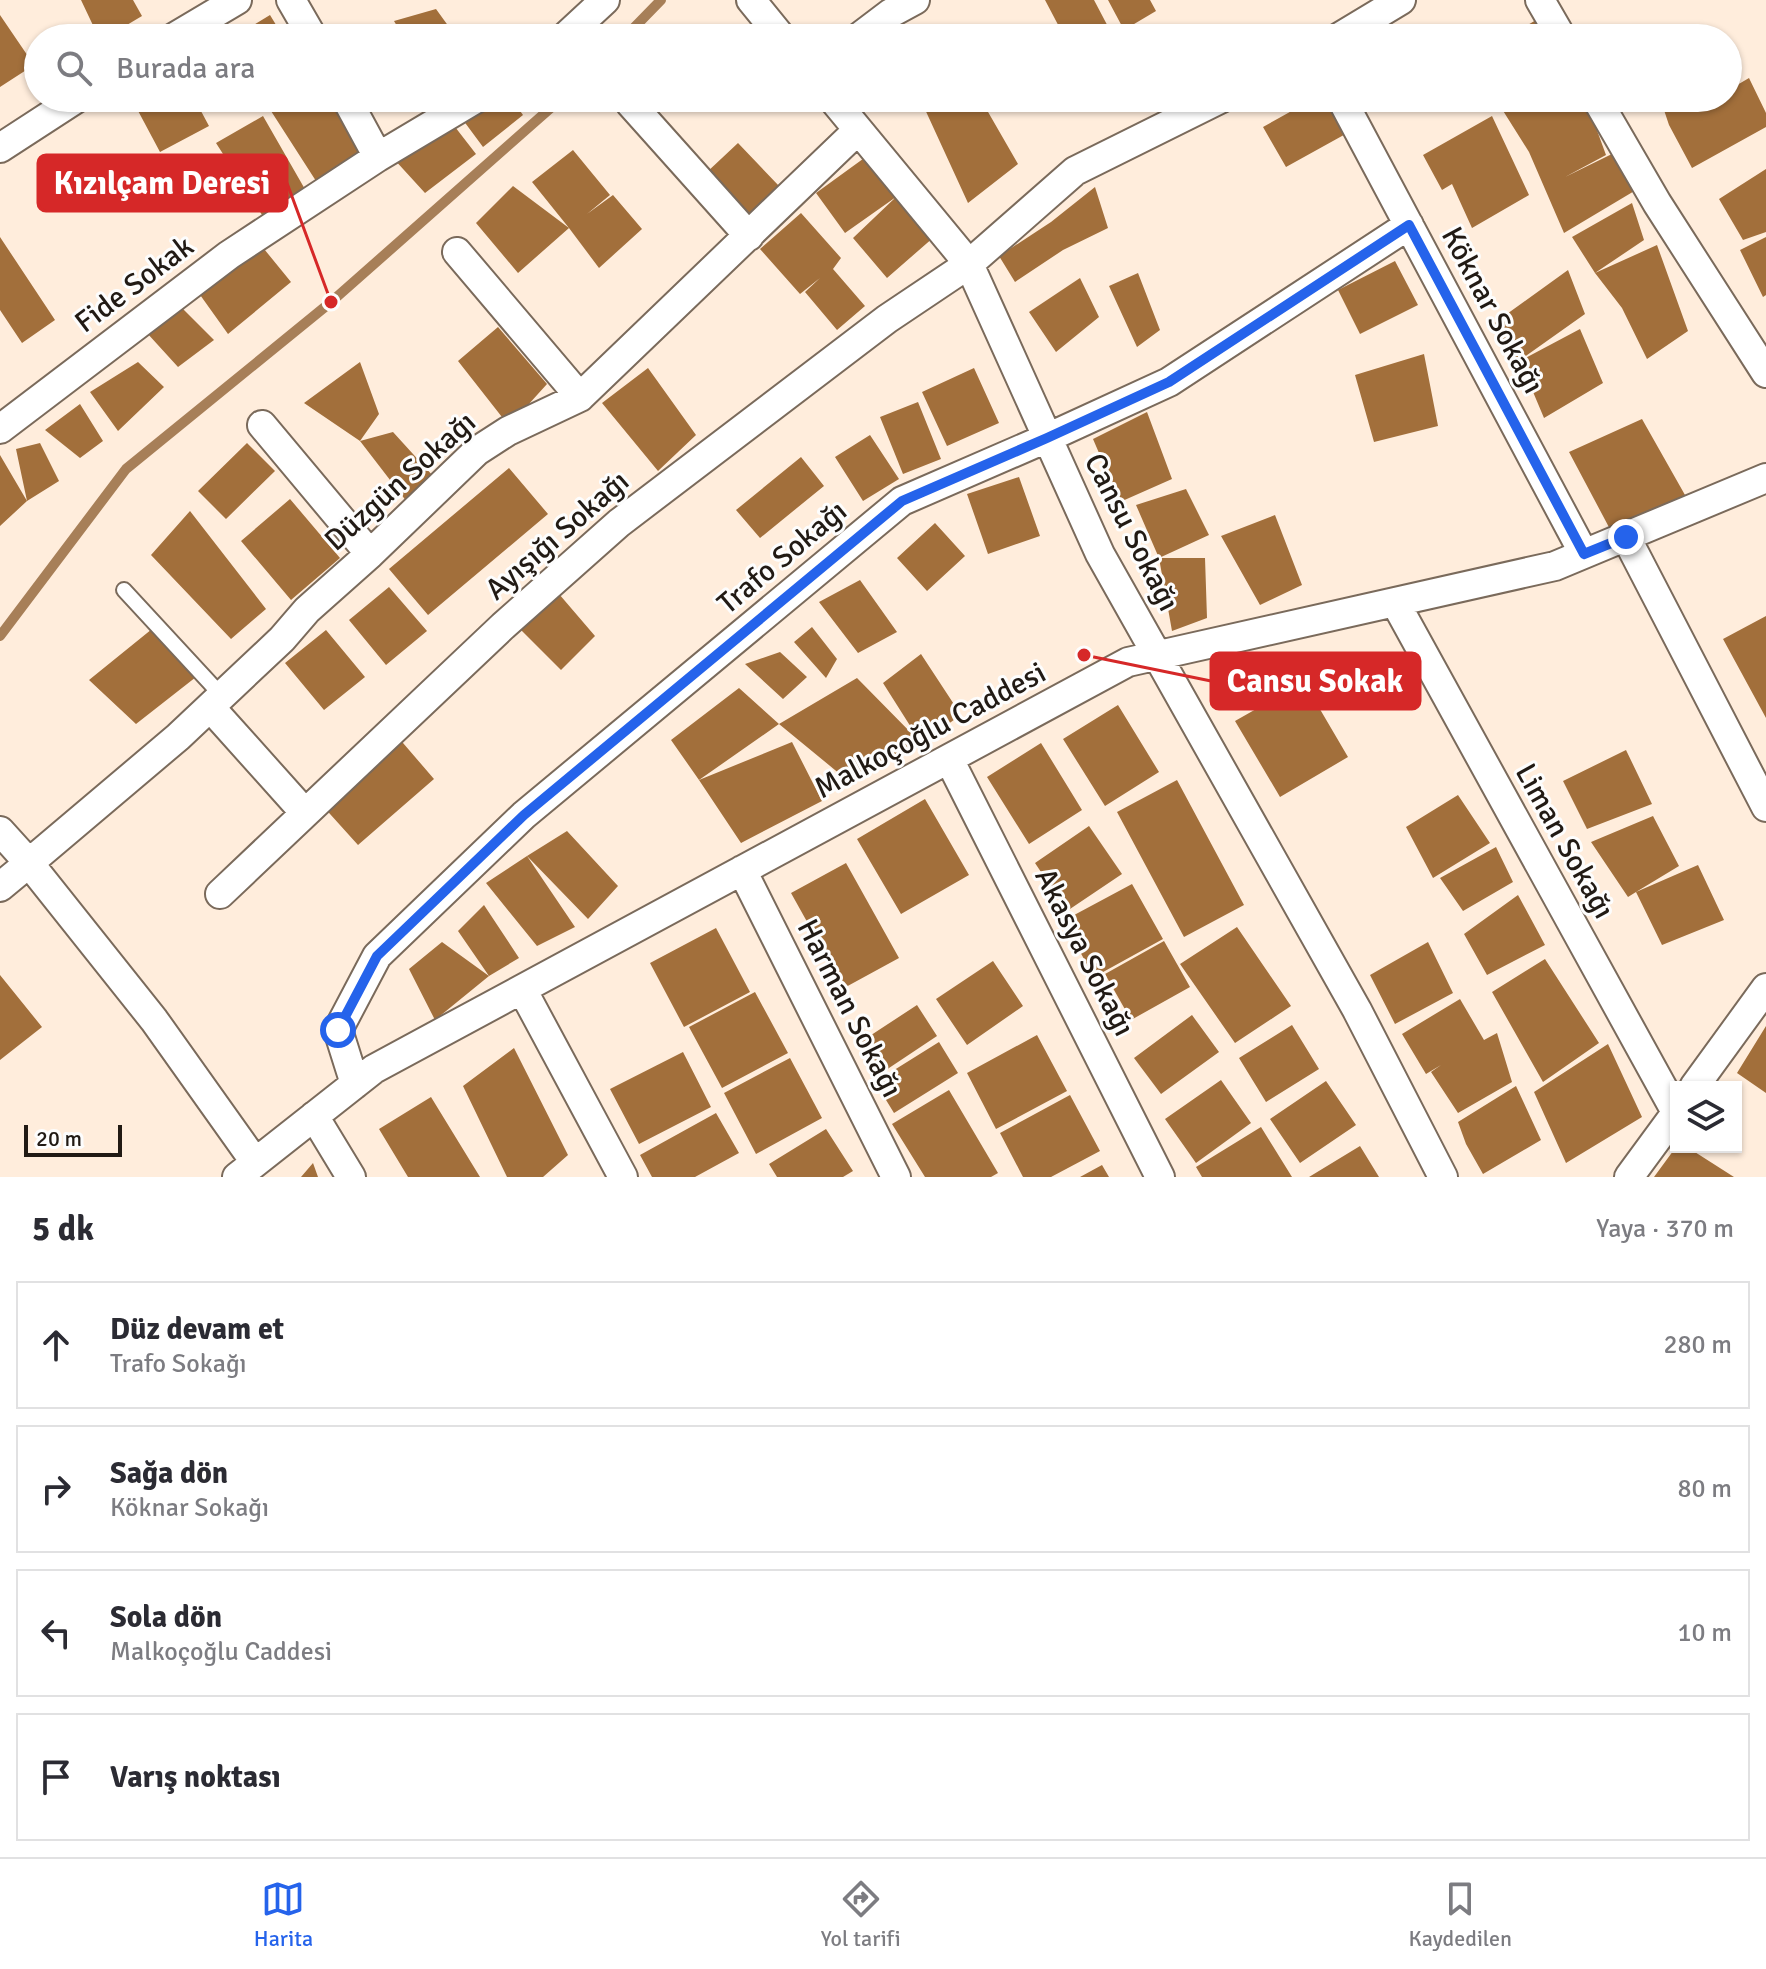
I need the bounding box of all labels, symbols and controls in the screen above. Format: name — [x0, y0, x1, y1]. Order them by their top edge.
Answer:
search box — [24, 24, 1742, 112]
icon: search — [52, 46, 96, 90]
text: Burada ara — [116, 50, 255, 87]
callout: Kızılçam Deresi — [38, 155, 287, 211]
text: Kızılçam Deresi — [54, 164, 270, 203]
street label: Köknar Sokağı — [1433, 220, 1552, 400]
street label: Fide Sokak — [68, 228, 201, 341]
street label: Düzgün Sokağı — [317, 404, 484, 559]
street label: Cansu Sokağı — [1076, 447, 1187, 617]
street label: Ayışığı Sokağı — [478, 463, 637, 608]
street label: Trafo Sokağı — [710, 493, 855, 622]
route end — [1608, 519, 1644, 555]
callout: Cansu Sokak — [1211, 653, 1420, 709]
street label: Malkoçoğlu Caddesi — [808, 654, 1052, 807]
text: Cansu Sokak — [1227, 662, 1404, 701]
street label: Liman Sokağı — [1507, 757, 1622, 925]
street label: Akasya Sokağı — [1026, 862, 1143, 1042]
street label: Harman Sokağı — [789, 913, 910, 1103]
route start — [320, 1012, 356, 1048]
map controls — [1670, 1081, 1742, 1153]
button: layers — [1670, 1081, 1742, 1153]
scale bar — [24, 1121, 122, 1157]
text: 20 m — [36, 1125, 82, 1152]
text: 5 dk — [32, 1208, 94, 1250]
text: Yaya · 370 m — [1596, 1213, 1734, 1245]
text: Düz devam et — [110, 1311, 284, 1348]
icon: ahead — [34, 1323, 78, 1367]
text: 280 m — [1663, 1329, 1732, 1361]
text: Trafo Sokağı — [110, 1348, 247, 1380]
text: Sağa dön — [110, 1455, 228, 1492]
icon: right — [34, 1467, 78, 1511]
text: 80 m — [1677, 1473, 1732, 1505]
text: Köknar Sokağı — [110, 1492, 269, 1524]
text: Sola dön — [110, 1599, 222, 1636]
icon: left — [34, 1611, 78, 1655]
text: 10 m — [1677, 1617, 1732, 1649]
text: Malkoçoğlu Caddesi — [110, 1636, 332, 1668]
icon: arrive — [34, 1755, 78, 1799]
text: Varış noktası — [110, 1759, 281, 1796]
tab: Harita — [254, 1877, 313, 1952]
tab: Yol tarifi — [821, 1877, 901, 1952]
tab: Kaydedilen — [1409, 1877, 1512, 1952]

